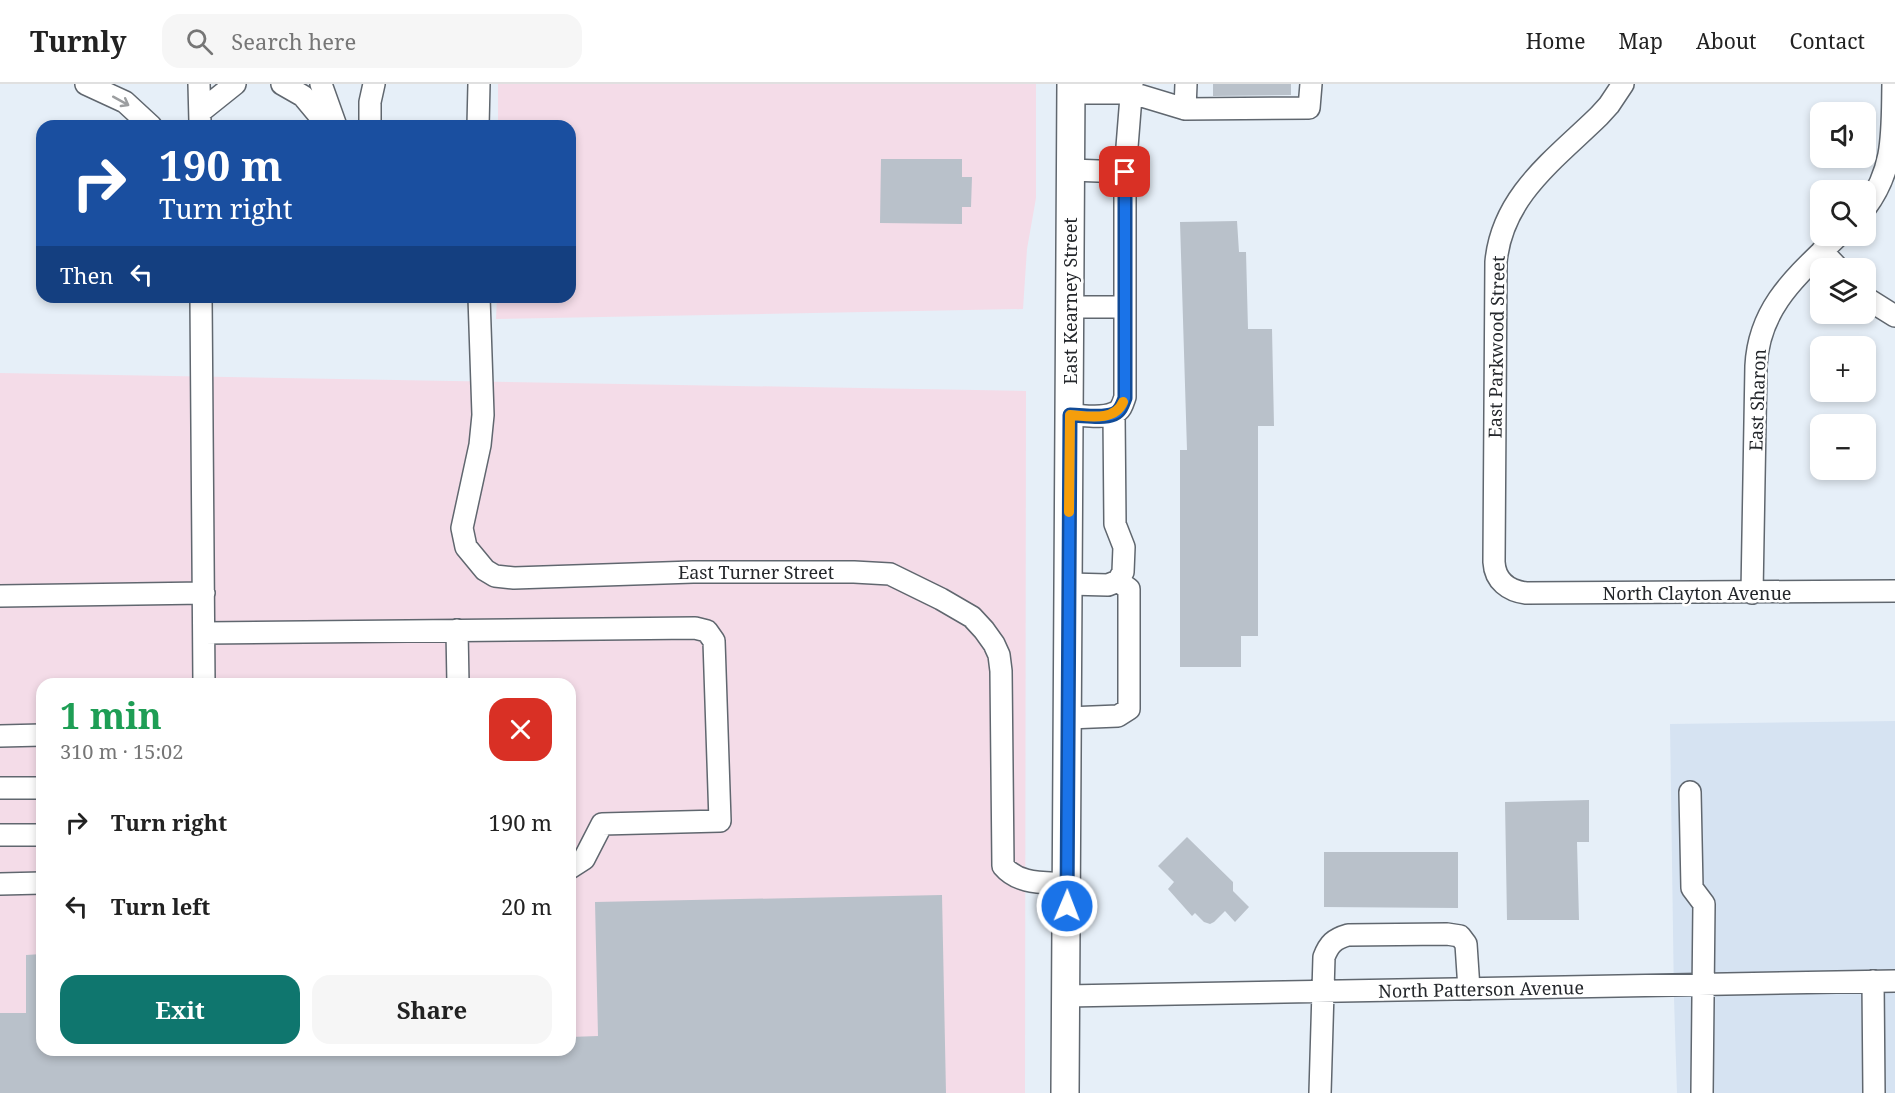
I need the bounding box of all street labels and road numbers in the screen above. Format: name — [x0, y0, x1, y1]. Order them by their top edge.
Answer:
street label: East Kearney Street — [1058, 217, 1082, 385]
street label: East Parkwood Street — [1482, 255, 1510, 439]
street label: East Sharon — [1743, 348, 1771, 452]
street label: East Turner Street — [678, 560, 834, 584]
street label: North Clayton Avenue — [1603, 581, 1791, 605]
street label: North Patterson Avenue — [1378, 975, 1584, 1003]

